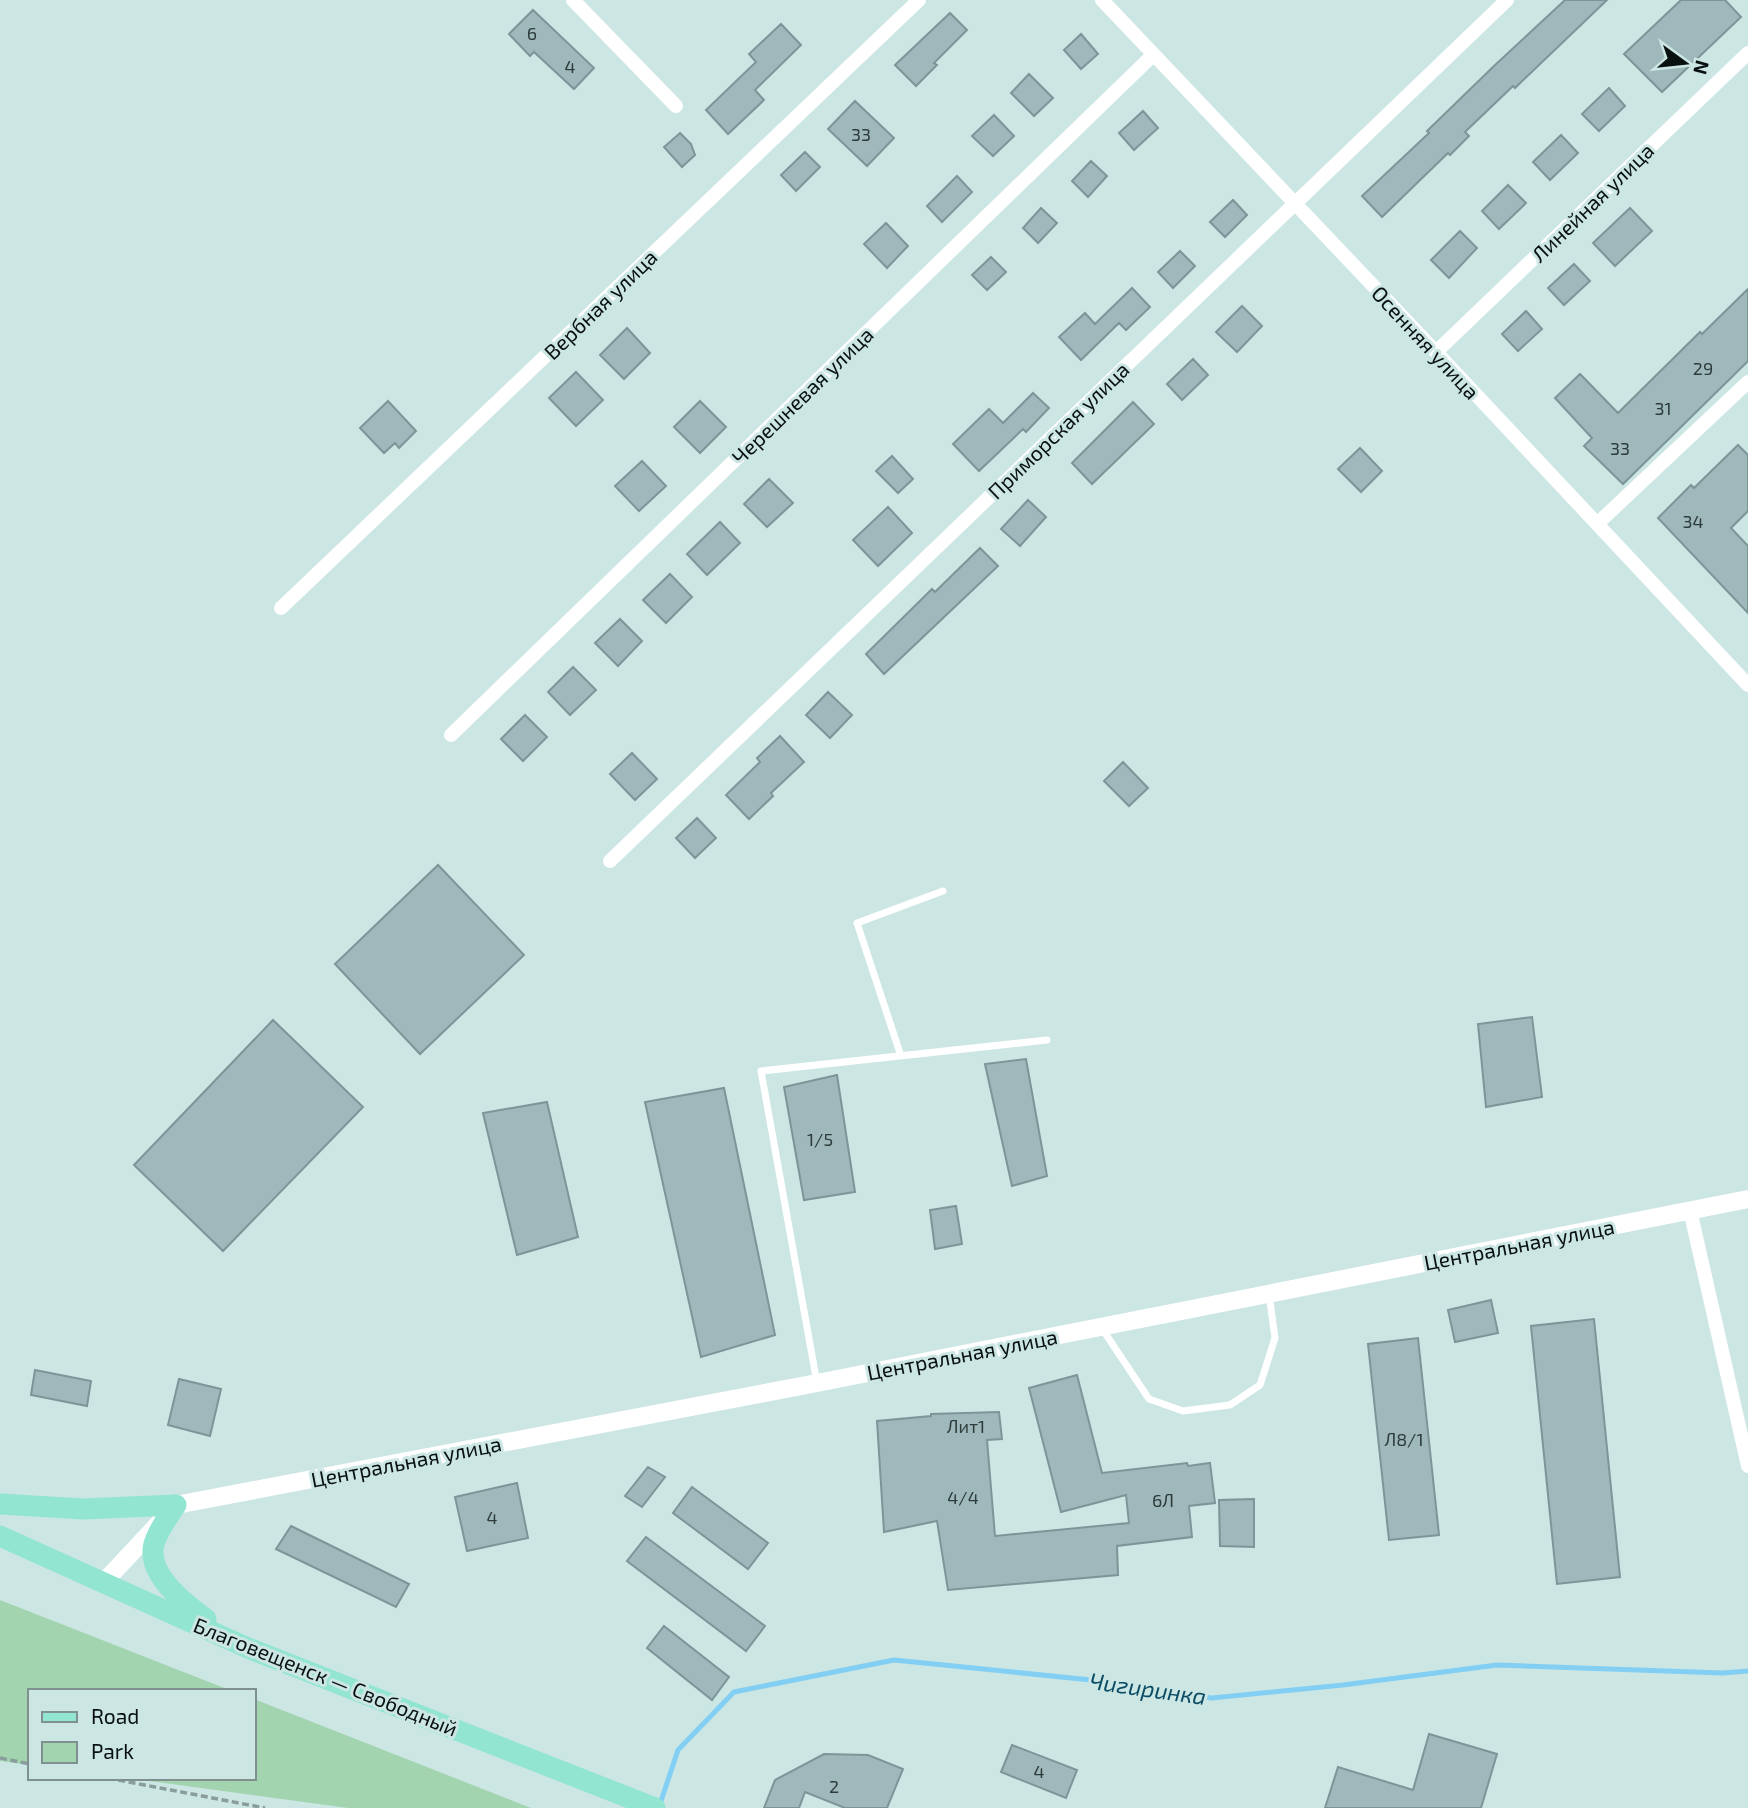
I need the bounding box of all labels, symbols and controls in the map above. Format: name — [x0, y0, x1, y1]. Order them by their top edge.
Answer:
house number: 6 — [527, 22, 537, 44]
north arrow — [1650, 28, 1720, 98]
house number: 4 — [564, 55, 576, 77]
text: N — [1689, 58, 1715, 77]
house number: 33 — [851, 123, 871, 145]
street label: Линейная улица — [1526, 137, 1659, 267]
street label: Вербная улица — [538, 244, 662, 365]
street label: Осенняя улица — [1366, 280, 1485, 405]
street label: Черешневая улица — [726, 321, 878, 469]
street label: Приморская улица — [982, 356, 1134, 504]
house number: 29 — [1693, 357, 1713, 379]
house number: 31 — [1654, 397, 1672, 419]
house number: 33 — [1610, 437, 1630, 459]
house number: 34 — [1682, 510, 1704, 532]
house number: 1/5 — [807, 1128, 833, 1150]
street label: Центральная улица — [1422, 1213, 1616, 1276]
street label: Центральная улица — [865, 1323, 1059, 1386]
house number: Лит1 — [947, 1415, 985, 1437]
house number: Л8/1 — [1384, 1428, 1424, 1450]
street label: Центральная улица — [309, 1430, 503, 1493]
house number: 4/4 — [947, 1486, 979, 1508]
house number: 6Л — [1152, 1489, 1174, 1511]
house number: 4 — [486, 1506, 498, 1528]
street label: Благовещенск — Свободный — [190, 1611, 462, 1741]
water label: Чигиринка — [1088, 1666, 1208, 1710]
legend — [28, 1689, 256, 1780]
text: Road — [91, 1703, 139, 1728]
text: Park — [91, 1738, 134, 1763]
house number: 4 — [1033, 1760, 1045, 1782]
house number: 2 — [829, 1775, 839, 1797]

